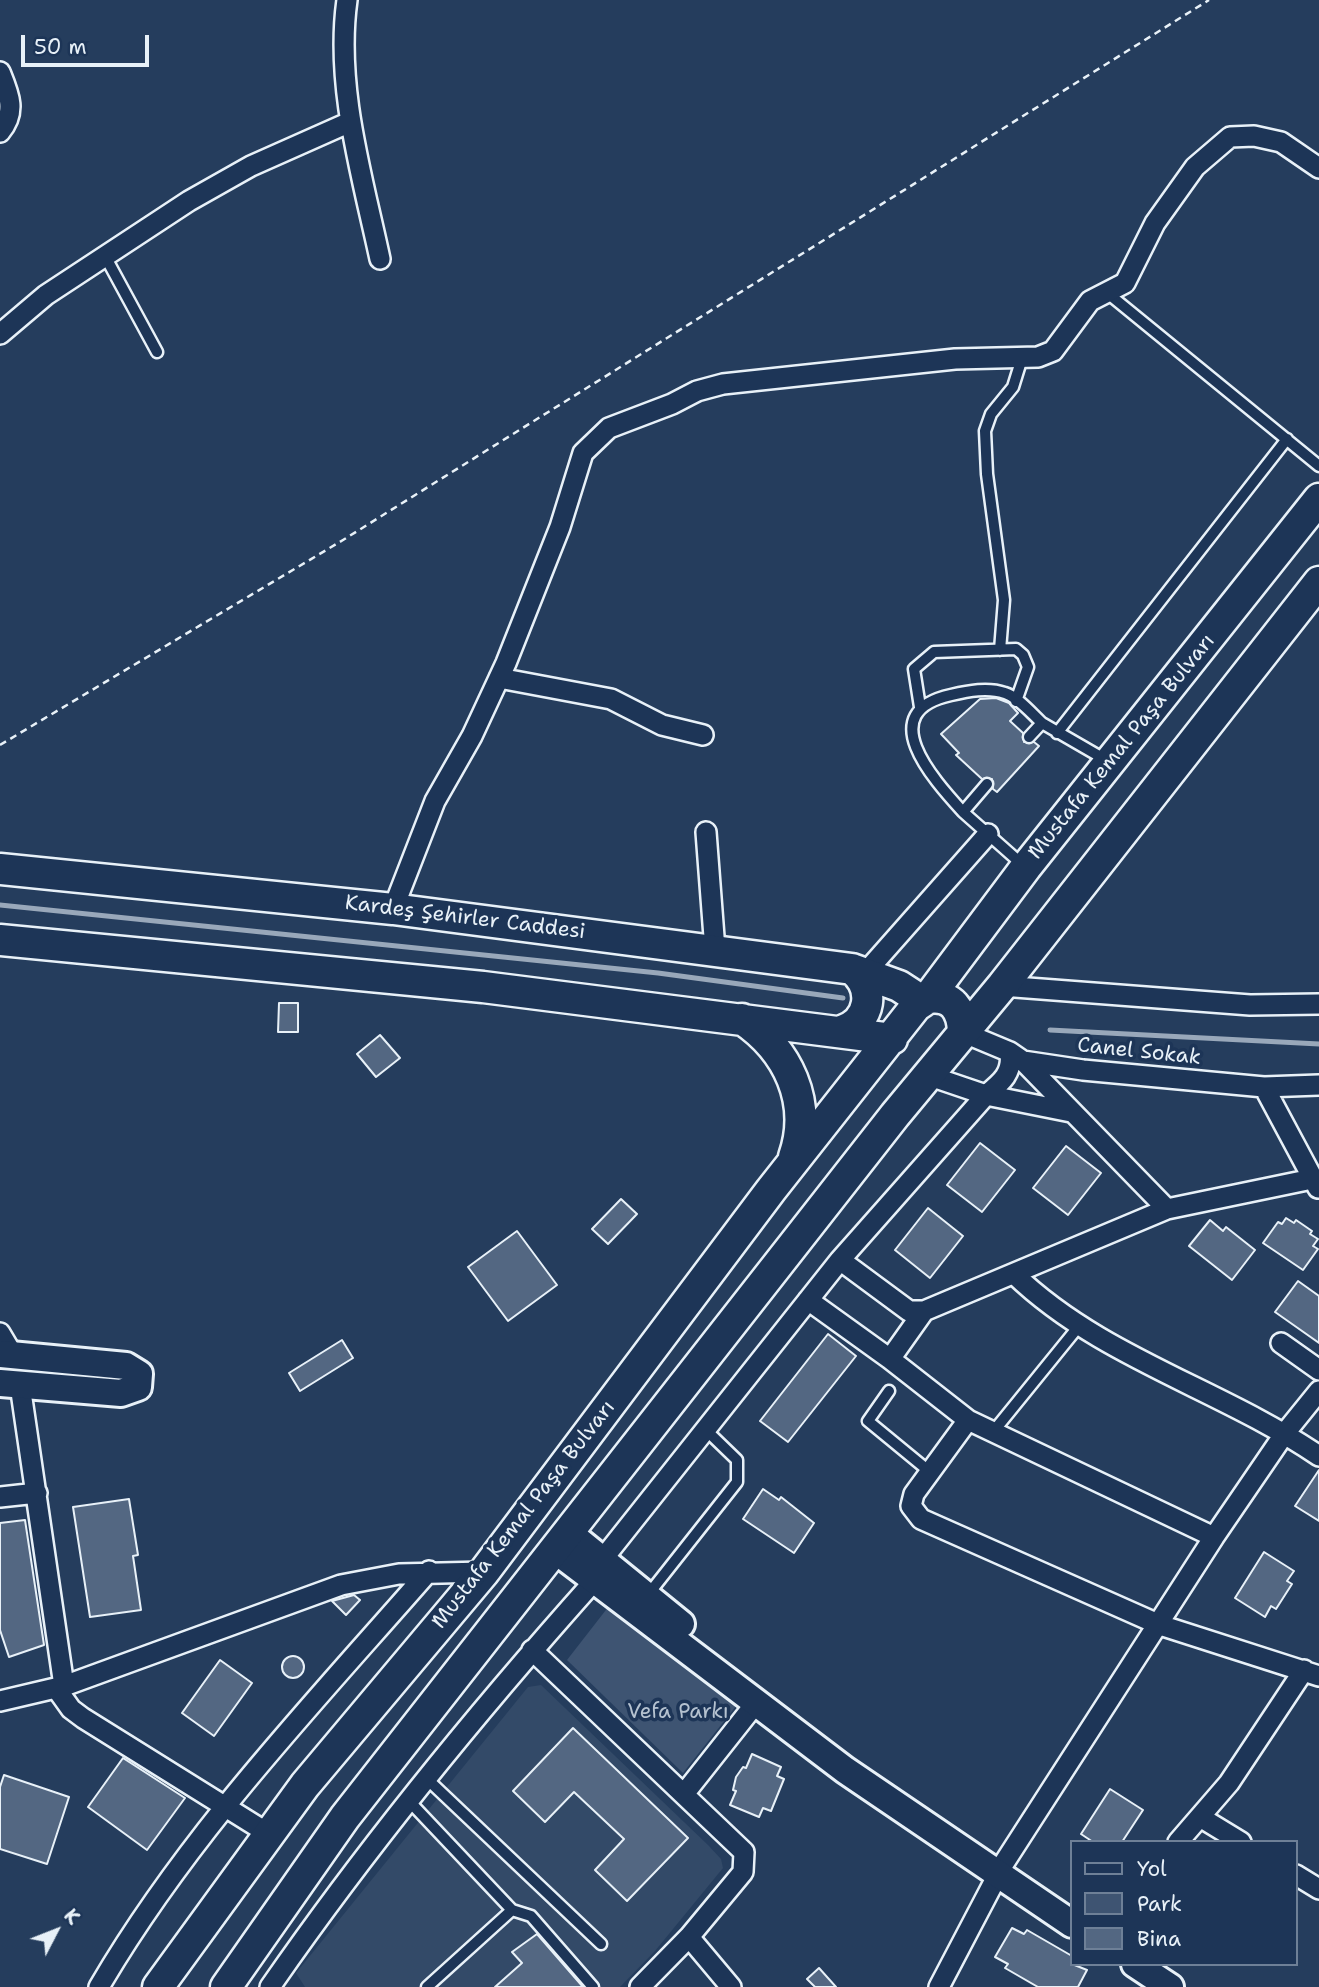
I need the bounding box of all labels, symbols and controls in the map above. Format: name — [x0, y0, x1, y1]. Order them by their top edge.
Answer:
scale bar — [24, 21, 152, 65]
text: 50 m — [34, 33, 87, 61]
street label: Mustafa Kemal Paşa Bulvarı — [1023, 629, 1221, 865]
street label: Kardeş Şehirler Caddesi — [343, 891, 587, 945]
street label: Canel Sokak — [1076, 1033, 1202, 1071]
street label: Mustafa Kemal Paşa Bulvarı — [427, 1396, 621, 1634]
park label: Vefa Parkı — [627, 1700, 729, 1726]
legend — [1070, 1840, 1298, 1966]
text: Yol — [1137, 1855, 1167, 1883]
text: Park — [1137, 1890, 1182, 1918]
north arrow — [21, 1896, 91, 1966]
text: K — [58, 1903, 86, 1930]
text: Bina — [1137, 1925, 1181, 1953]

